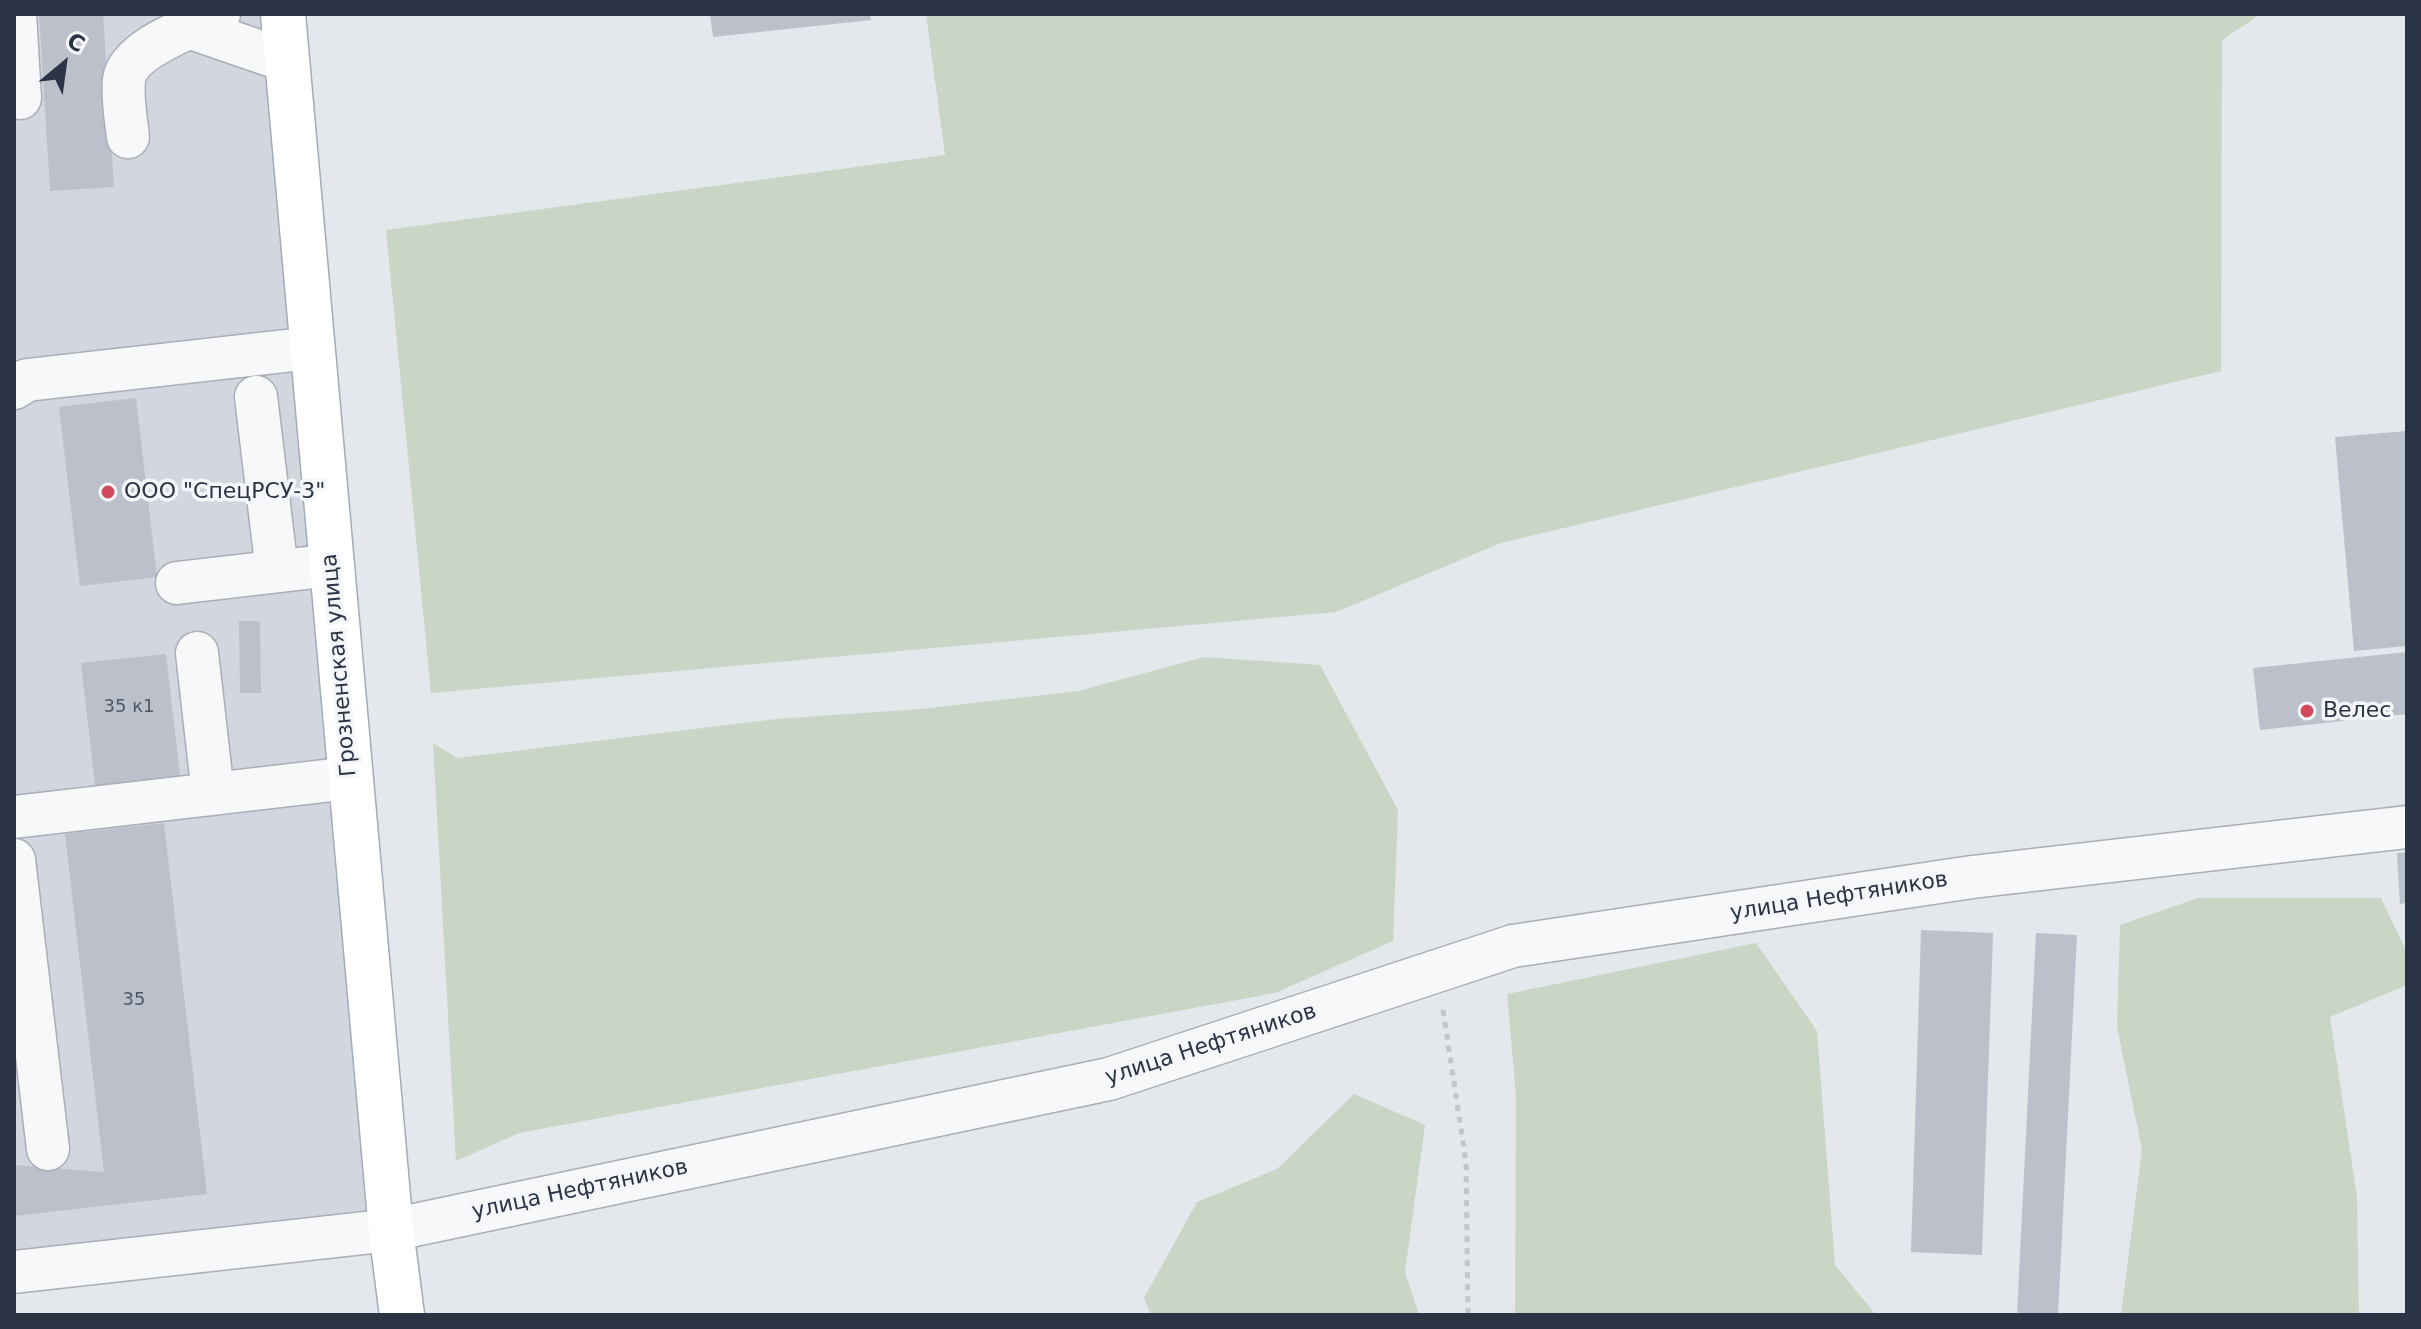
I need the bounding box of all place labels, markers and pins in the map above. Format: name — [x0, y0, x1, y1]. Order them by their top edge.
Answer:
place label: ООО "СпецРСУ-3" — [124, 479, 325, 505]
marker: ООО "СпецРСУ-3" — [99, 483, 117, 501]
place label: Велес — [2323, 698, 2391, 724]
marker: Велес — [2298, 702, 2316, 720]

